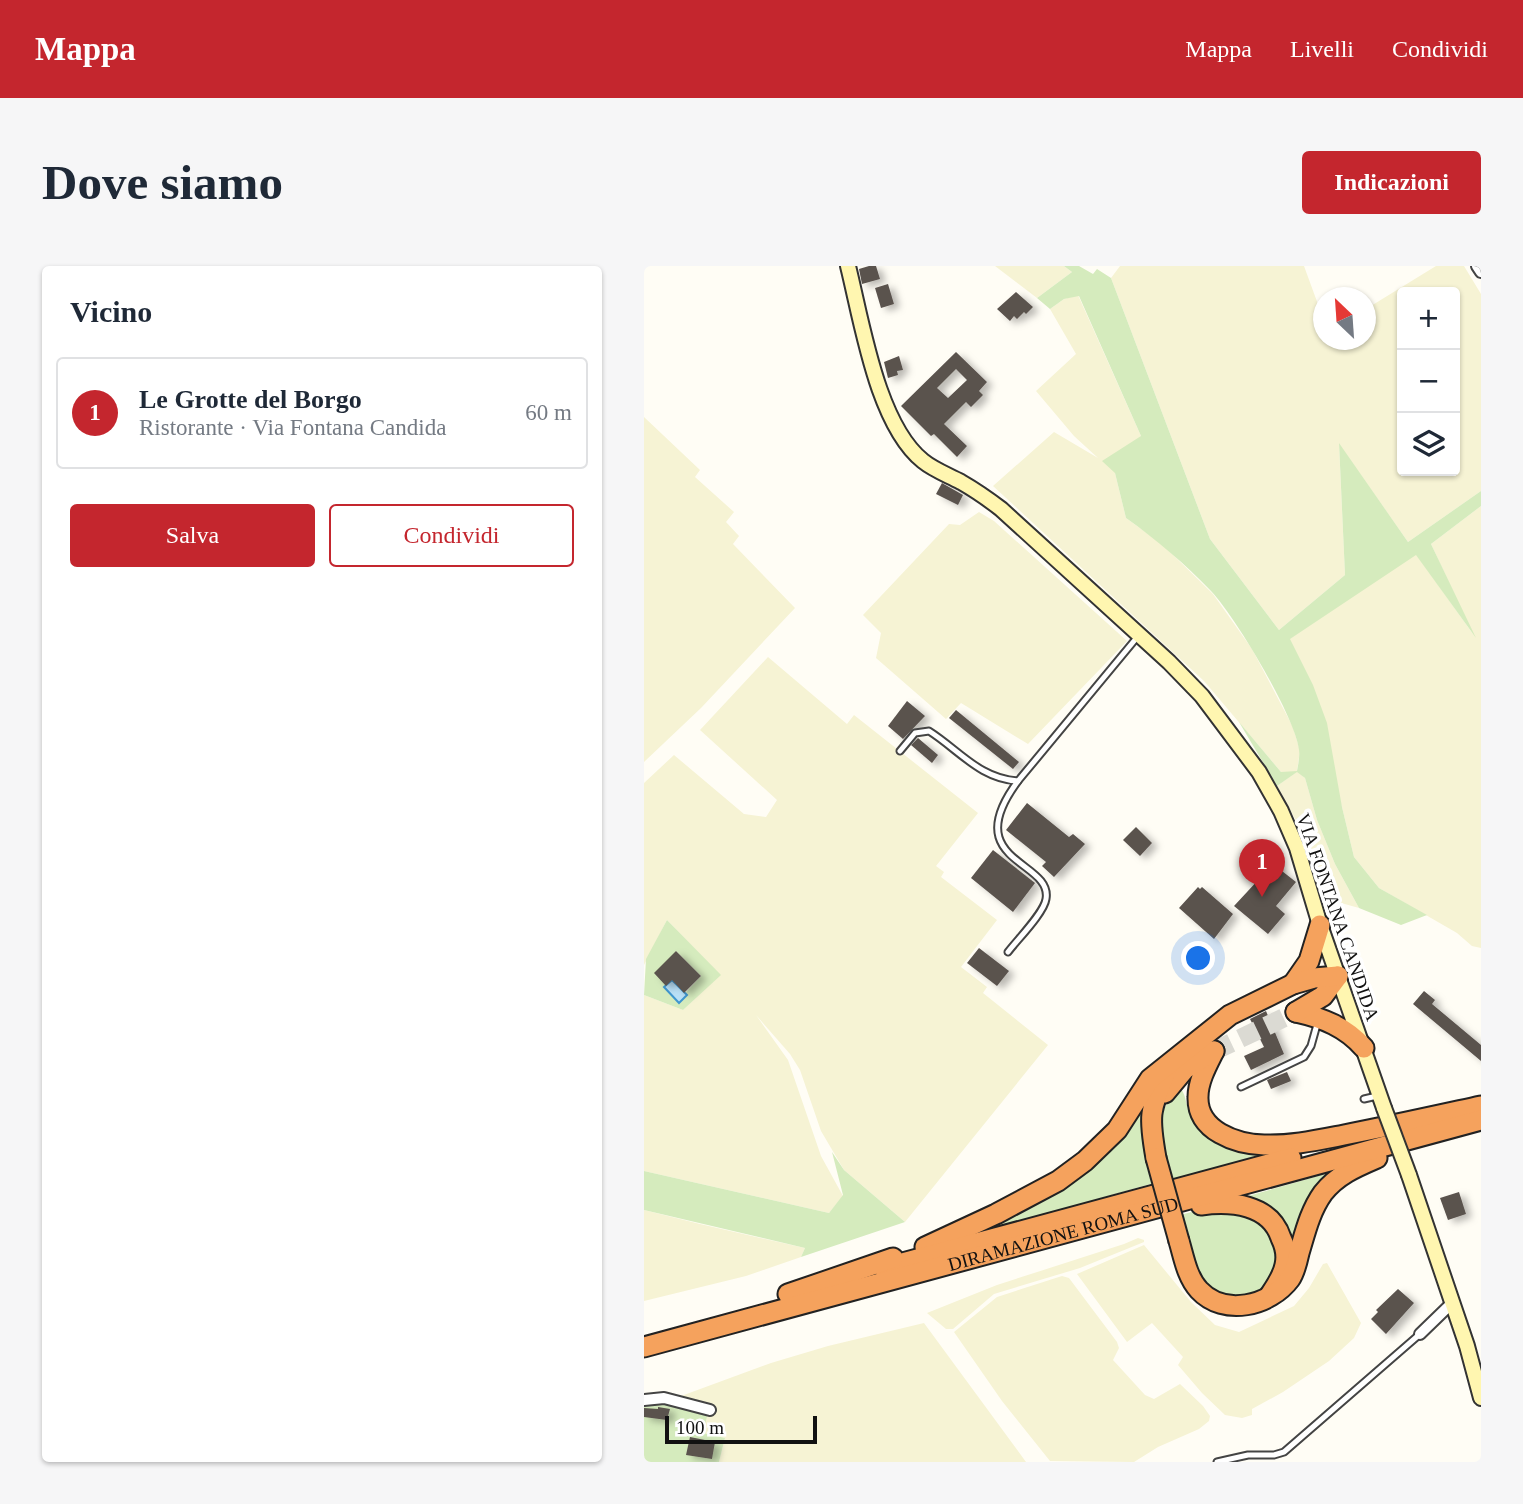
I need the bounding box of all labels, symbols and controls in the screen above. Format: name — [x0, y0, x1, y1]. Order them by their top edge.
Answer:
text: Mappa — [35, 31, 136, 67]
text: Mappa — [1185, 36, 1252, 62]
text: Livelli — [1290, 36, 1354, 62]
text: Condividi — [1392, 36, 1488, 62]
button: Indicazioni — [1302, 151, 1481, 214]
text: Dove siamo — [42, 155, 283, 210]
north arrow — [1313, 287, 1376, 350]
map controls — [1397, 287, 1460, 476]
button: + — [1397, 287, 1460, 350]
text: Vicino — [70, 295, 152, 328]
button: − — [1397, 350, 1460, 413]
text: Le Grotte del Borgo — [139, 385, 362, 414]
text: 1 — [89, 400, 101, 425]
text: 60 m — [525, 400, 572, 425]
button: layers — [1397, 413, 1460, 476]
text: Ristorante · Via Fontana Candida — [139, 415, 446, 440]
button: Salva — [70, 504, 315, 567]
button: Condividi — [329, 504, 574, 567]
street label: VIA FONTANA CANDIDA — [1293, 810, 1384, 1024]
pin: 1 — [1239, 839, 1285, 897]
your location — [1181, 941, 1215, 975]
street label: DIRAMAZIONE ROMA SUD — [945, 1192, 1180, 1275]
scale bar — [665, 1413, 817, 1445]
text: 100 m — [676, 1417, 724, 1438]

